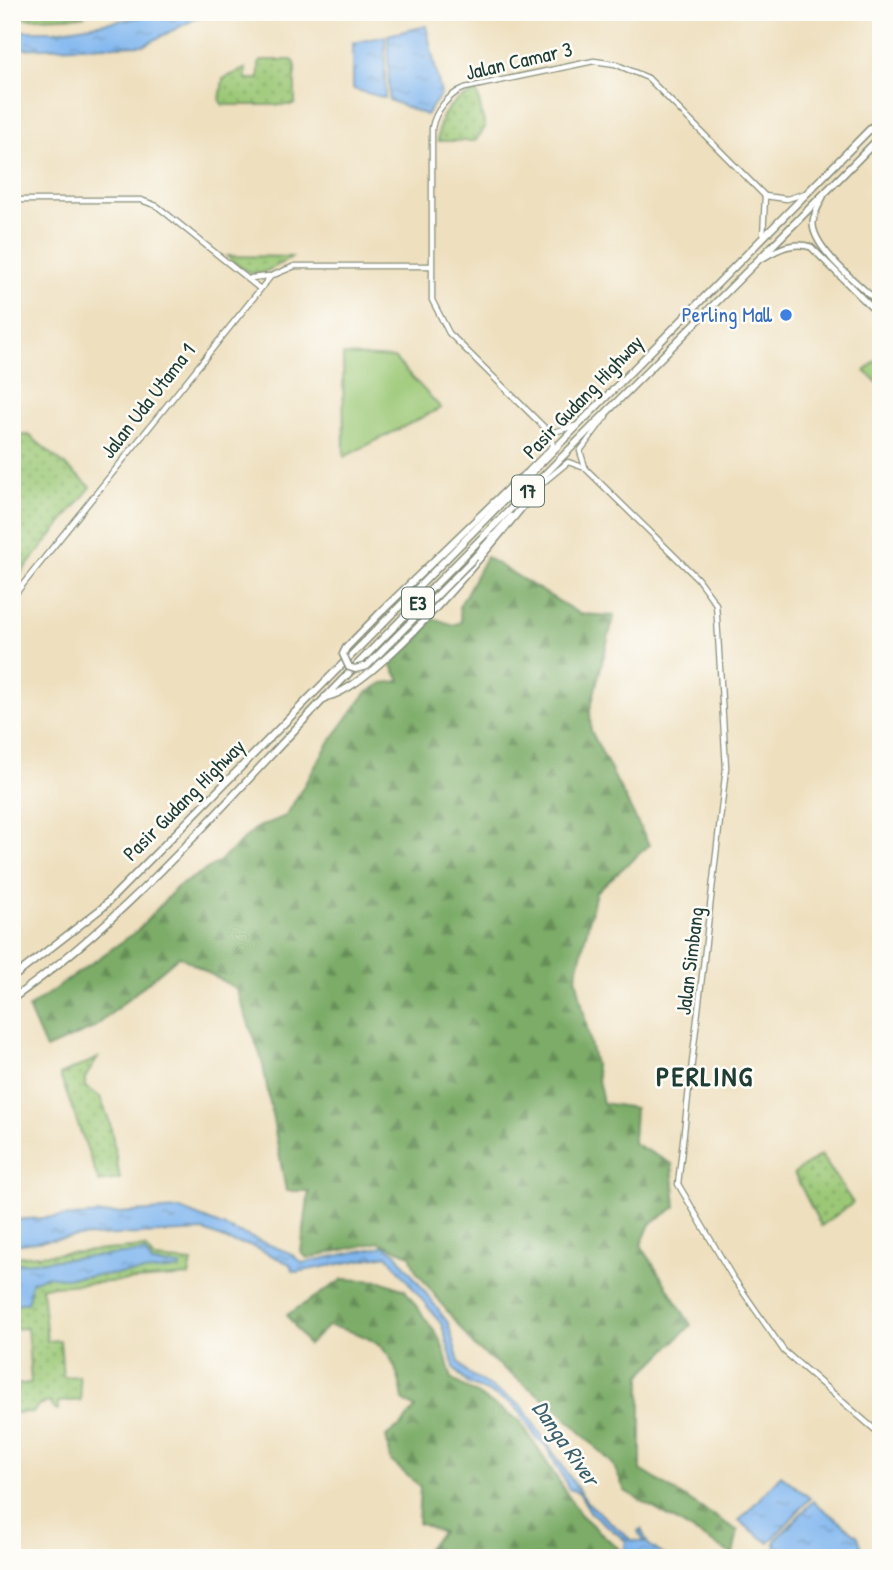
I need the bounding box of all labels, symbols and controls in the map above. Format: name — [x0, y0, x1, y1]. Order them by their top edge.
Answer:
street label: Jalan Camar 3 — [463, 34, 575, 87]
place label: Perling Mall — [682, 300, 773, 329]
marker: Perling Mall — [778, 307, 794, 323]
street label: Pasir Gudang Highway — [516, 328, 649, 465]
street label: Jalan Uda Utama 1 — [93, 337, 202, 464]
road number: 17 — [512, 476, 544, 506]
road number: E3 — [402, 588, 434, 618]
street label: Pasir Gudang Highway — [116, 732, 251, 867]
street label: Jalan Simbang — [669, 905, 711, 1017]
district label: PERLING — [656, 1057, 754, 1095]
water label: Danga River — [525, 1394, 609, 1495]

